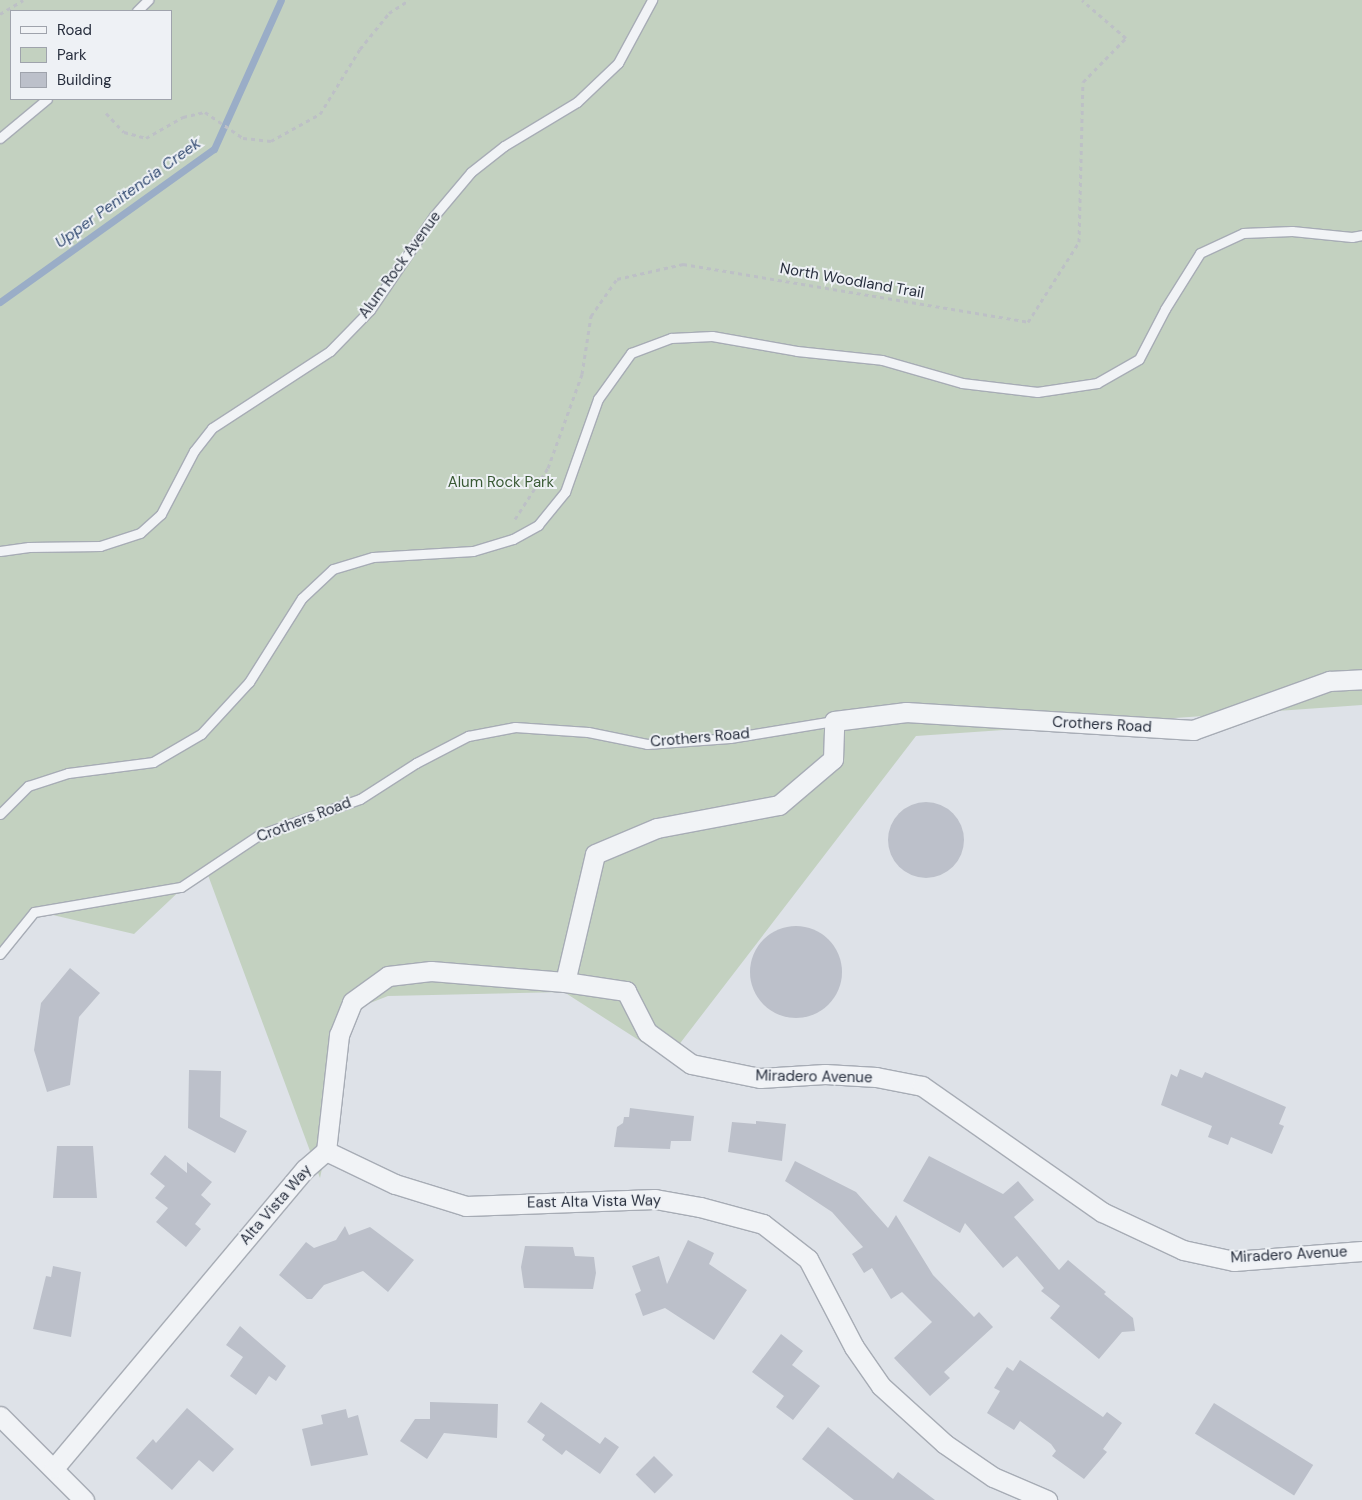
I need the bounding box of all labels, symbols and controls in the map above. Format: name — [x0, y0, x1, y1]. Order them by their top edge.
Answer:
legend — [10, 10, 172, 100]
text: Road — [57, 20, 92, 40]
text: Park — [57, 45, 87, 65]
text: Building — [57, 70, 112, 90]
water label: Upper Penitencia Creek — [51, 134, 205, 252]
street label: Alum Rock Avenue — [355, 208, 445, 322]
street label: North Woodland Trail — [779, 259, 925, 303]
park label: Alum Rock Park — [448, 474, 554, 492]
street label: Crothers Road — [1052, 713, 1152, 737]
street label: Crothers Road — [650, 725, 750, 751]
street label: Crothers Road — [254, 794, 354, 846]
street label: Miradero Avenue — [755, 1067, 873, 1087]
street label: Alta Vista Way — [236, 1161, 316, 1249]
street label: East Alta Vista Way — [527, 1192, 661, 1212]
street label: Miradero Avenue — [1230, 1243, 1348, 1267]

